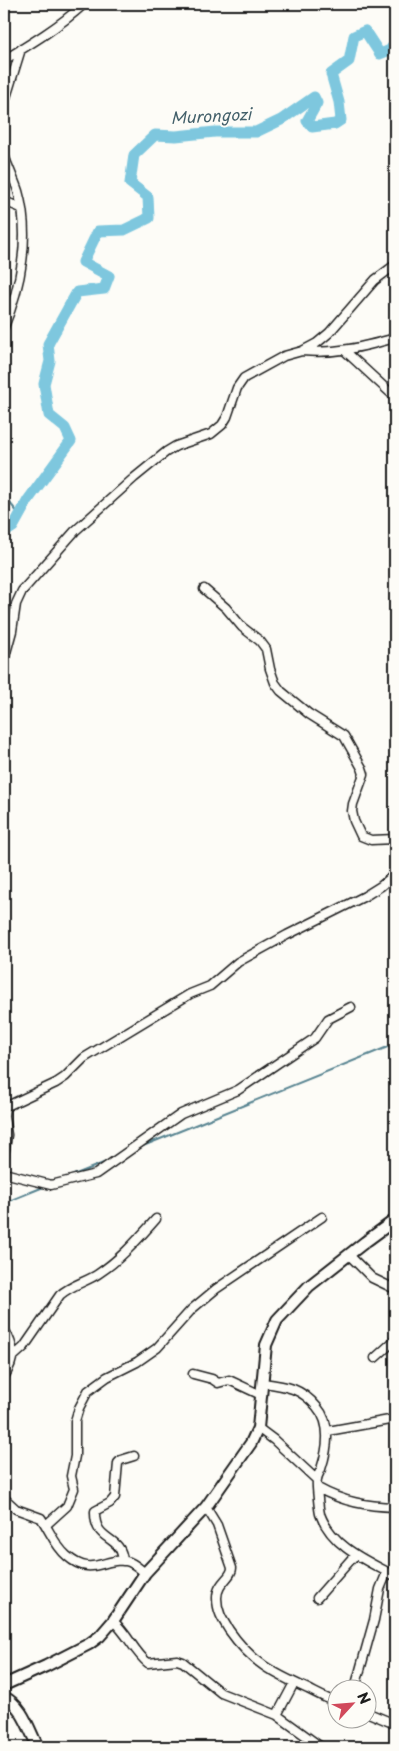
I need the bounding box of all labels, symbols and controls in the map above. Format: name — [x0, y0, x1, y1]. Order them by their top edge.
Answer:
water label: Murongozi — [170, 101, 254, 129]
north arrow — [326, 1678, 376, 1728]
text: N — [352, 1688, 376, 1708]

